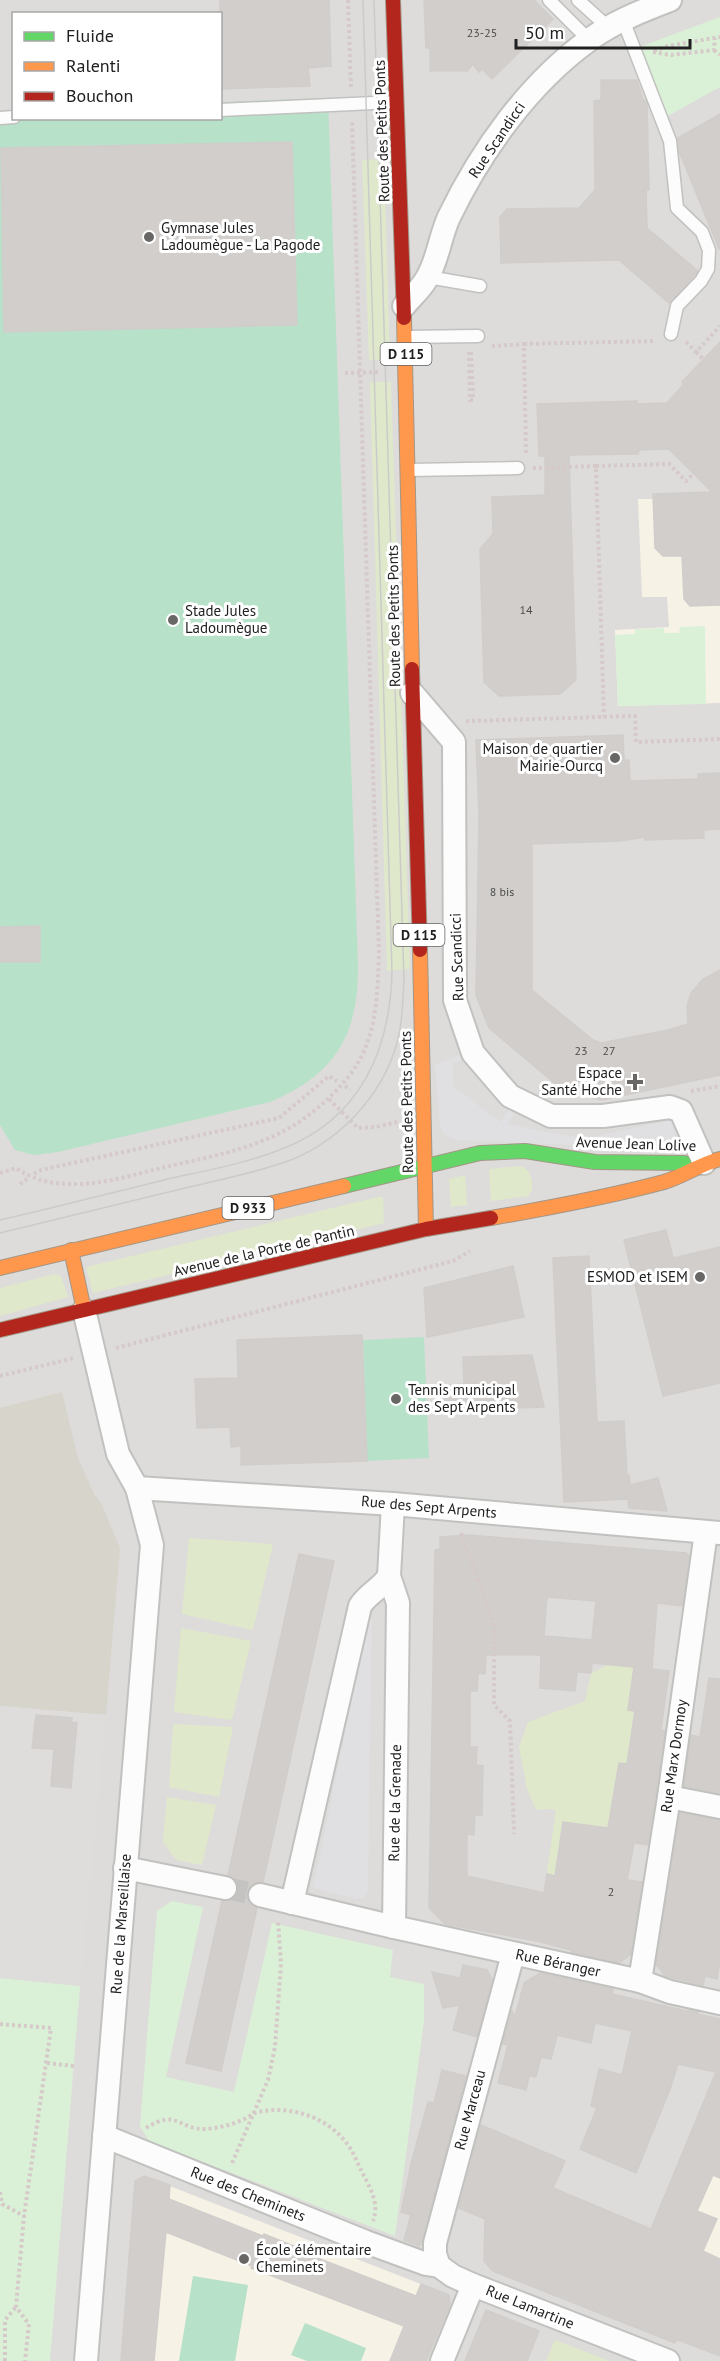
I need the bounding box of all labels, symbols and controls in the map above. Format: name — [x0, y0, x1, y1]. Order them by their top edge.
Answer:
legend — [12, 12, 222, 120]
scale bar — [516, 12, 690, 50]
text: 50 m — [525, 21, 564, 44]
text: Fluide — [66, 24, 114, 47]
house number: 23-25 — [467, 25, 497, 40]
text: Ralenti — [66, 54, 121, 77]
street label: Route des Petits Ponts — [370, 60, 393, 202]
text: Bouchon — [66, 84, 133, 107]
street label: Rue Scandicci — [464, 98, 529, 182]
place label: Gymnase Jules Ladoumègue - La Pagode — [161, 218, 320, 254]
marker: Gymnase Jules Ladoumègue - La Pagode — [142, 230, 156, 244]
road number: D 115 — [380, 343, 432, 365]
street label: Route des Petits Ponts — [383, 545, 404, 687]
place label: Stade Jules Ladoumègue — [185, 601, 268, 637]
house number: 14 — [519, 602, 533, 617]
marker: Stade Jules Ladoumègue — [166, 613, 180, 627]
place label: Maison de quartier Mairie-Ourcq — [482, 739, 603, 775]
marker: Maison de quartier Mairie-Ourcq — [608, 751, 622, 765]
house number: 8 bis — [490, 884, 514, 899]
street label: Rue Scandicci — [445, 913, 468, 1001]
road number: D 115 — [394, 924, 444, 946]
street label: Route des Petits Ponts — [396, 1031, 417, 1173]
house number: 23 — [574, 1043, 588, 1058]
house number: 27 — [602, 1043, 616, 1058]
place label: Espace Santé Hoche — [541, 1063, 622, 1099]
marker: Espace Santé Hoche — [626, 1073, 644, 1091]
street label: Avenue Jean Lolive — [575, 1132, 697, 1155]
road number: D 933 — [222, 1197, 274, 1219]
street label: Avenue de la Porte de Pantin — [172, 1220, 356, 1281]
place label: ESMOD et ISEM — [587, 1267, 688, 1286]
marker: ESMOD et ISEM — [693, 1270, 707, 1284]
place label: Tennis municipal des Sept Arpents — [408, 1380, 517, 1416]
marker: Tennis municipal des Sept Arpents — [389, 1392, 403, 1406]
street label: Rue des Sept Arpents — [360, 1491, 498, 1522]
street label: Rue Marx Dormoy — [656, 1698, 691, 1814]
street label: Rue de la Grenade — [384, 1744, 405, 1862]
street label: Rue de la Marseillaise — [106, 1853, 135, 1995]
house number: 2 — [608, 1884, 614, 1899]
street label: Rue Béranger — [514, 1944, 602, 1981]
street label: Rue Marceau — [450, 2068, 489, 2152]
street label: Rue des Cheminets — [188, 2162, 308, 2225]
place label: École élémentaire Cheminets — [256, 2240, 371, 2276]
marker: École élémentaire Cheminets — [237, 2252, 251, 2266]
street label: Rue Lamartine — [483, 2280, 577, 2333]

